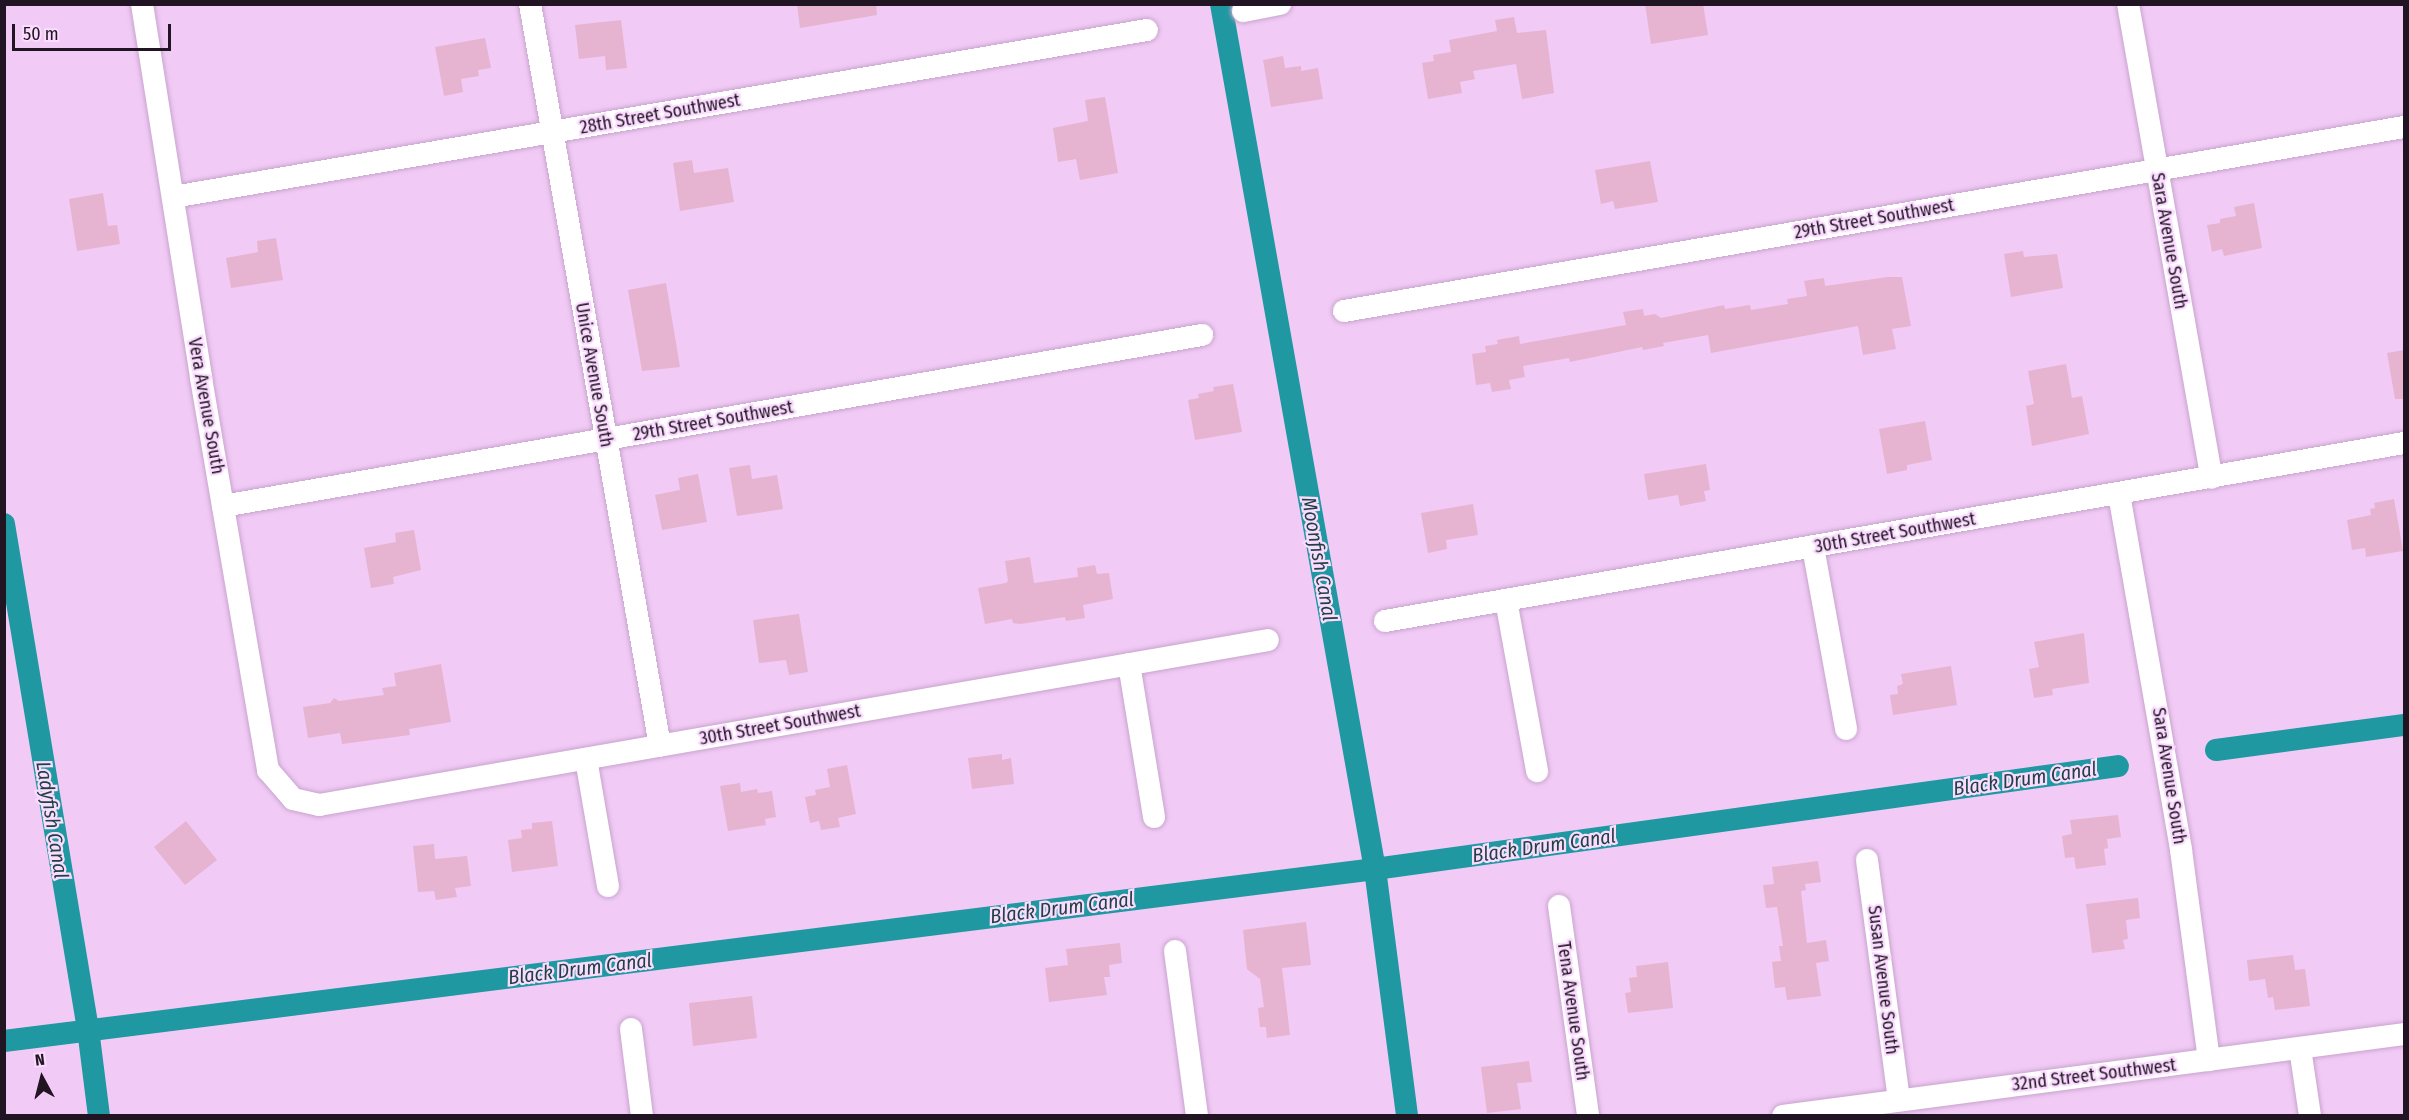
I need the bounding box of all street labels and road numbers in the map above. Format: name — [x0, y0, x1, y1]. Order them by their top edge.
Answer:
street label: 28th Street Southwest — [578, 89, 742, 139]
street label: Sara Avenue South — [2146, 171, 2192, 311]
street label: 29th Street Southwest — [1792, 194, 1956, 244]
street label: Unice Avenue South — [571, 301, 617, 449]
street label: Vera Avenue South — [183, 336, 229, 476]
street label: 29th Street Southwest — [631, 396, 795, 446]
street label: 30th Street Southwest — [1813, 508, 1977, 558]
street label: 30th Street Southwest — [698, 700, 862, 750]
street label: Sara Avenue South — [2148, 706, 2190, 846]
street label: Susan Avenue South — [1863, 904, 1903, 1056]
street label: Tena Avenue South — [1553, 940, 1593, 1082]
street label: 32nd Street Southwest — [2011, 1054, 2177, 1096]

